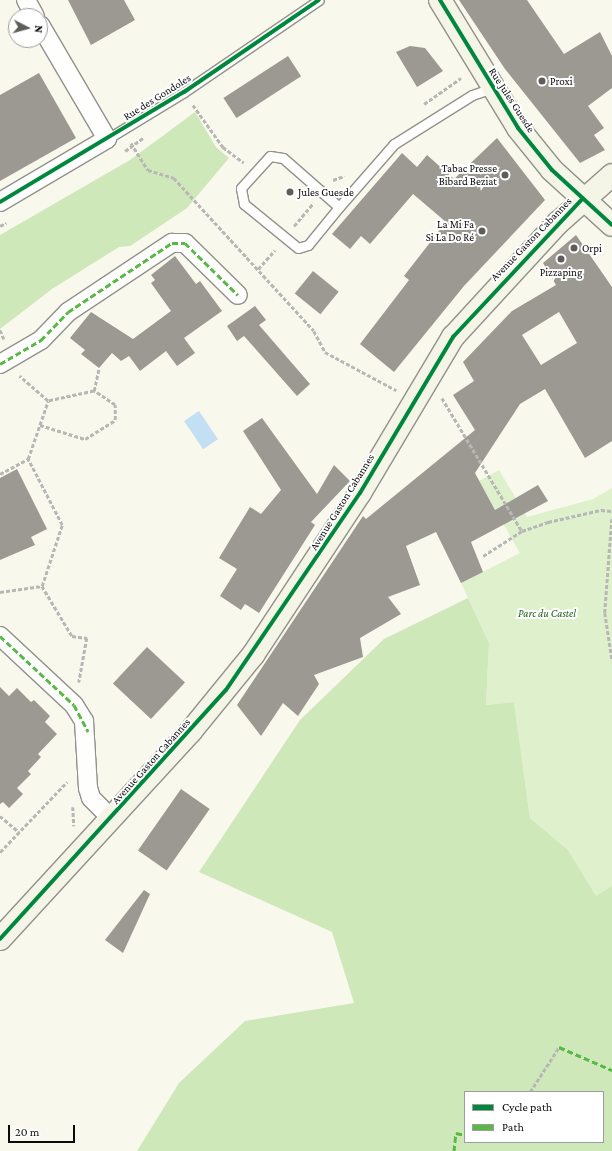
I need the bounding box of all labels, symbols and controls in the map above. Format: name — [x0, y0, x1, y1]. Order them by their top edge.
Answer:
north arrow — [8, 8, 48, 48]
text: N — [33, 25, 45, 34]
street label: Rue Jules Guesde — [486, 65, 538, 135]
street label: Rue des Gondoles — [121, 71, 193, 123]
place label: Proxi — [550, 74, 573, 88]
marker: Proxi — [537, 76, 547, 86]
place label: Tabac Presse Bibard Beziat — [439, 162, 497, 188]
marker: Tabac Presse Bibard Beziat — [500, 170, 510, 180]
place label: Jules Guesde — [298, 185, 354, 199]
marker: Jules Guesde — [285, 187, 295, 197]
street label: Avenue Gaston Cabannes — [488, 194, 574, 284]
place label: La Mi Fa Si La Do Ré — [426, 218, 474, 244]
marker: La Mi Fa Si La Do Ré — [477, 226, 487, 236]
place label: Orpi — [582, 241, 602, 255]
marker: Orpi — [569, 243, 579, 253]
marker: Pizzaping — [556, 254, 566, 264]
place label: Pizzaping — [540, 265, 582, 279]
street label: Avenue Gaston Cabannes — [307, 451, 377, 553]
park label: Parc du Castel — [518, 606, 576, 620]
street label: Avenue Gaston Cabannes — [109, 715, 193, 807]
legend — [464, 1091, 604, 1143]
text: Cycle path — [502, 1100, 552, 1114]
scale bar — [10, 1117, 77, 1143]
text: Path — [502, 1120, 524, 1134]
text: 20 m — [15, 1125, 39, 1139]

